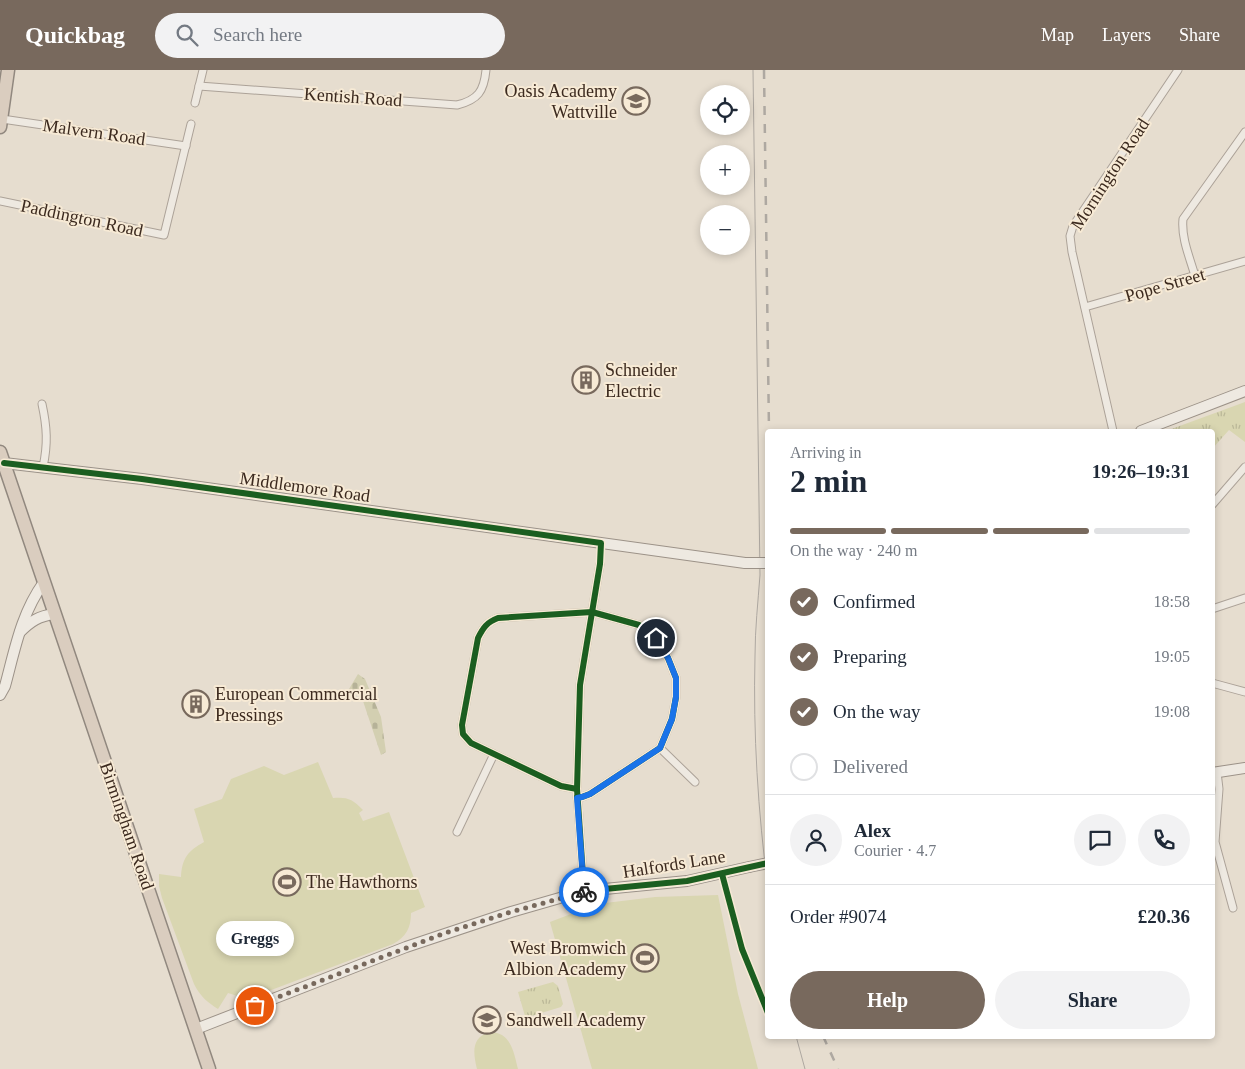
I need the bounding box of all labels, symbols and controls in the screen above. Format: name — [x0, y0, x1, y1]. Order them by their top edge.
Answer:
search box — [155, 13, 505, 58]
icon: search — [173, 21, 201, 49]
text: Quickbag — [25, 22, 125, 48]
text: Search here — [213, 24, 302, 45]
text: Map — [1041, 25, 1074, 45]
text: Layers — [1102, 25, 1151, 45]
text: Share — [1179, 25, 1220, 45]
place label: Oasis Academy Wattville — [505, 81, 617, 122]
street label: Kentish Road — [303, 84, 403, 110]
map controls — [700, 85, 750, 255]
button: locate — [700, 85, 750, 135]
school or university icon: Oasis Academy Wattville — [621, 86, 651, 116]
street label: Malvern Road — [41, 115, 147, 149]
street label: Mornington Road — [1067, 115, 1153, 233]
button: + — [700, 145, 750, 195]
street label: Paddington Road — [19, 195, 145, 241]
button: − — [700, 205, 750, 255]
street label: Pope Street — [1123, 264, 1207, 306]
place label: Schneider Electric — [605, 360, 677, 401]
building icon: Schneider Electric — [571, 365, 601, 395]
text: Arriving in — [790, 444, 862, 461]
text: 19:26–19:31 — [1092, 461, 1190, 482]
text: 2 min — [790, 463, 867, 499]
street label: Middlemore Road — [239, 468, 371, 506]
text: On the way · 240 m — [790, 542, 918, 559]
icon: check — [790, 588, 818, 616]
text: Confirmed — [833, 591, 915, 612]
text: 18:58 — [1154, 593, 1190, 610]
pin — [635, 617, 677, 659]
icon: home — [642, 624, 670, 652]
icon: check — [790, 643, 818, 671]
text: Preparing — [833, 646, 907, 667]
text: 19:05 — [1154, 648, 1190, 665]
place label: European Commercial Pressings — [215, 684, 377, 725]
building icon: European Commercial Pressings — [181, 689, 211, 719]
icon: check — [790, 698, 818, 726]
text: On the way — [833, 701, 921, 722]
text: 19:08 — [1154, 703, 1190, 720]
text: Delivered — [833, 756, 908, 777]
street label: Birmingham Road — [96, 760, 158, 892]
button: person — [790, 814, 842, 866]
button: chat — [1074, 814, 1126, 866]
button: phone — [1138, 814, 1190, 866]
text: Alex — [854, 820, 891, 841]
text: Courier · 4.7 — [854, 842, 936, 859]
street label: Halfords Lane — [621, 846, 727, 882]
sports icon: The Hawthorns — [272, 867, 302, 897]
courier — [559, 867, 609, 917]
place label: The Hawthorns — [306, 872, 417, 892]
icon: bike — [570, 878, 598, 906]
text: Order #9074 — [790, 906, 887, 927]
text: £20.36 — [1138, 906, 1190, 927]
callout: Greggs — [216, 921, 294, 956]
text: Greggs — [231, 930, 279, 947]
place label: West Bromwich Albion Academy — [504, 938, 626, 979]
sports icon: West Bromwich Albion Academy — [630, 943, 660, 973]
button: Help — [790, 971, 985, 1029]
button: Share — [995, 971, 1190, 1029]
pin — [234, 985, 276, 1027]
icon: bag — [241, 992, 269, 1020]
school or university icon: Sandwell Academy — [472, 1005, 502, 1035]
place label: Sandwell Academy — [506, 1010, 645, 1030]

